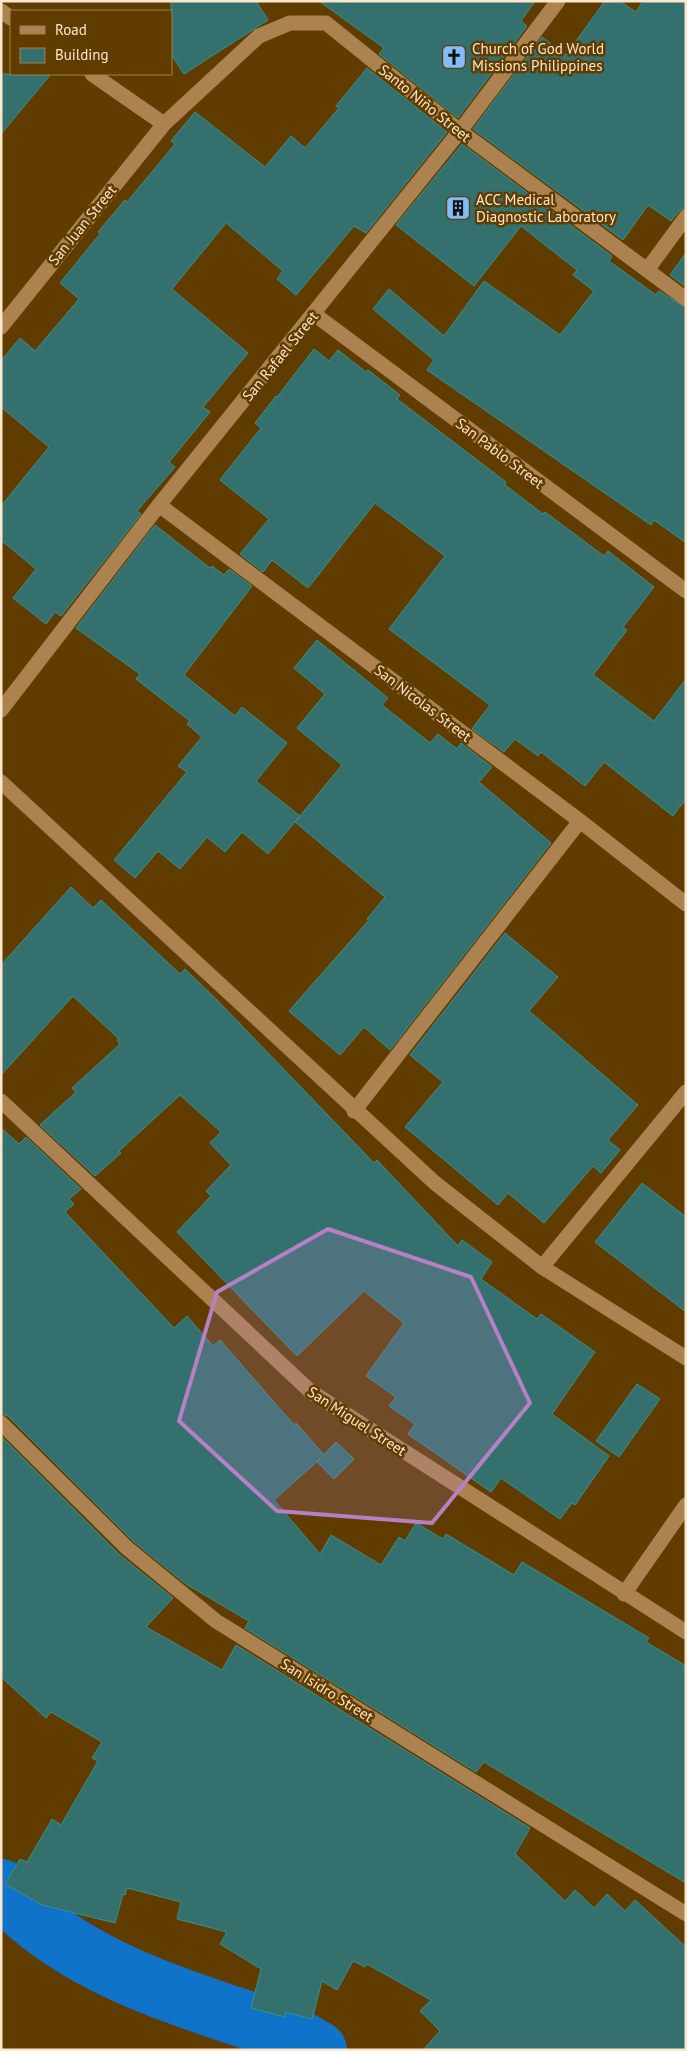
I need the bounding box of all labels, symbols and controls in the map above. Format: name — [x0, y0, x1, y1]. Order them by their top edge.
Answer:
legend — [10, 10, 172, 75]
text: Road — [55, 20, 87, 39]
place label: Church of God World Missions Philippines — [472, 39, 604, 75]
church icon: Church of God World Missions Philippines — [441, 44, 467, 70]
text: Building — [55, 45, 109, 64]
street label: Santo Niño Street — [375, 60, 475, 146]
street label: San Juan Street — [44, 181, 120, 269]
place label: ACC Medical Diagnostic Laboratory — [476, 190, 616, 226]
building icon: ACC Medical Diagnostic Laboratory — [445, 195, 471, 221]
street label: San Rafael Street — [238, 307, 322, 405]
street label: San Pablo Street — [452, 414, 548, 492]
street label: San Nicolas Street — [371, 660, 475, 746]
street label: San Miguel Street — [304, 1382, 410, 1460]
street label: San Isidro Street — [277, 1654, 377, 1726]

